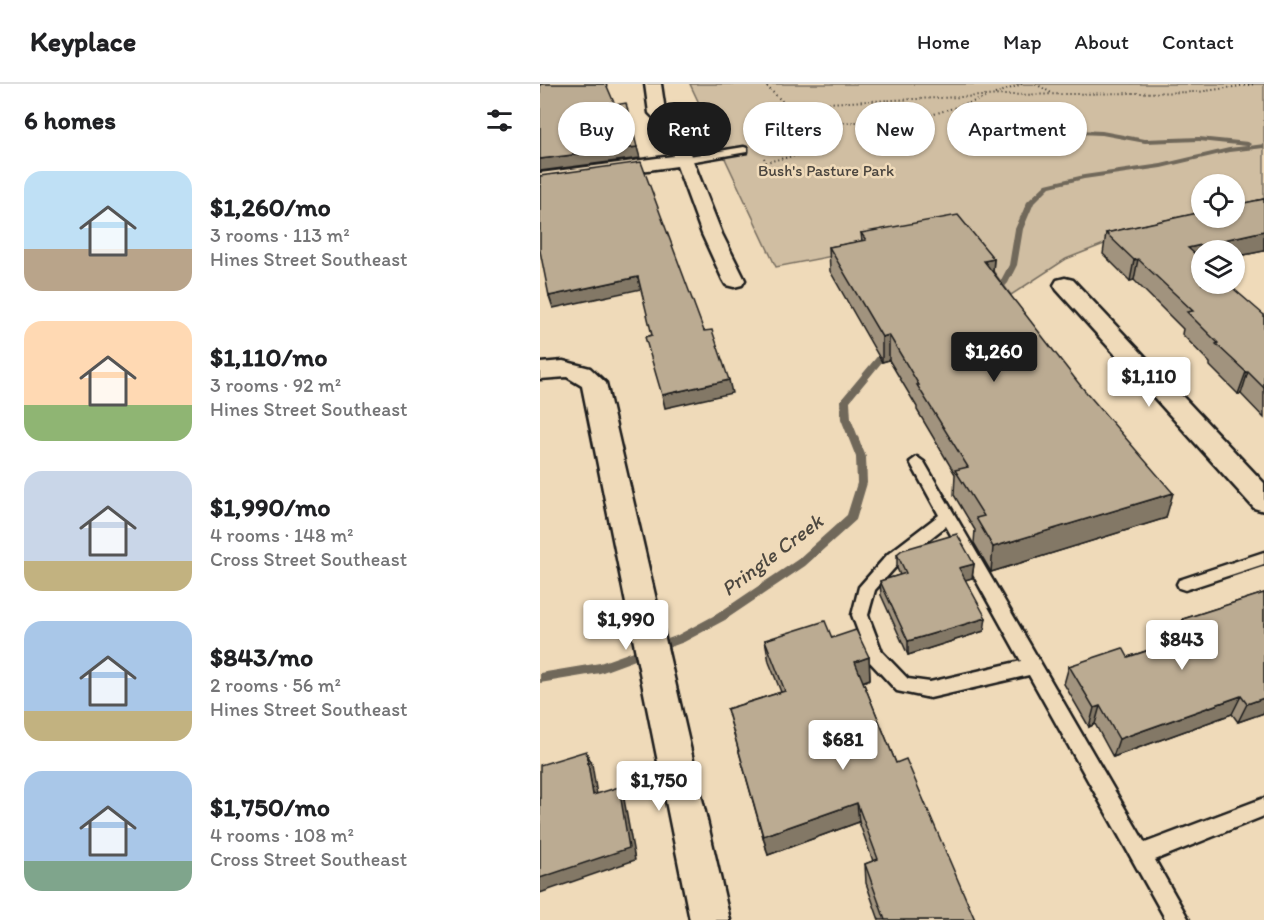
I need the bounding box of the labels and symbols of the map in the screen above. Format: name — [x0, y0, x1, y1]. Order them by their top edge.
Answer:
park label: Bush's Pasture Park — [758, 161, 894, 180]
pin: $1,260 — [945, 332, 1043, 383]
pin: $1,110 — [1100, 357, 1198, 408]
water label: Pringle Creek — [716, 508, 828, 601]
pin: $1,990 — [577, 600, 675, 651]
pin: $843 — [1146, 620, 1218, 671]
pin: $681 — [807, 720, 879, 771]
pin: $1,750 — [610, 761, 708, 812]

